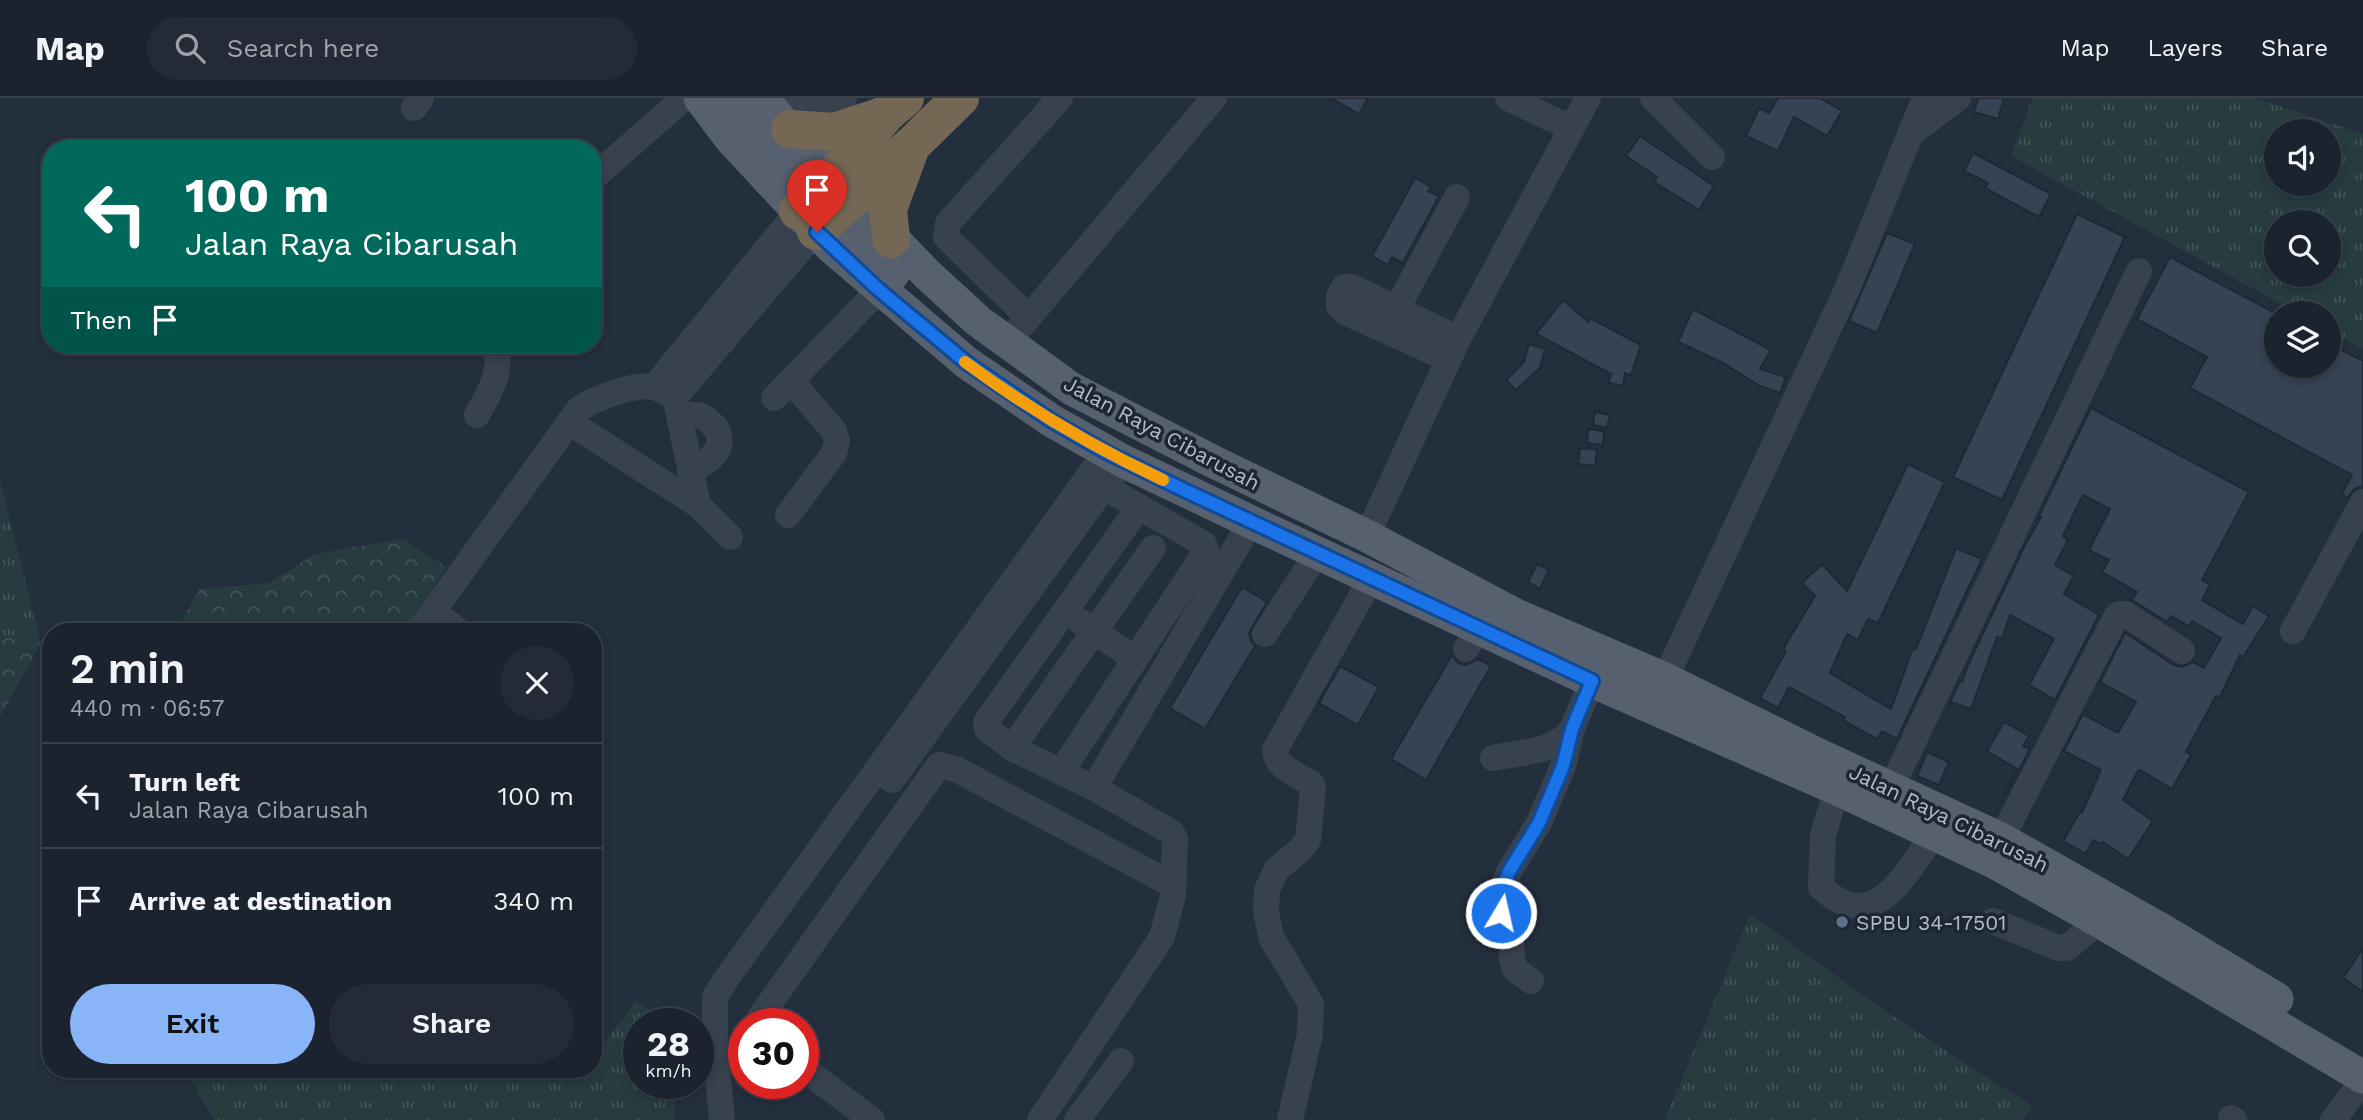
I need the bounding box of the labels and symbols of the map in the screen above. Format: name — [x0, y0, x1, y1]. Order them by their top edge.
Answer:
pin — [787, 160, 847, 232]
street label: Jalan Raya Cibarusah — [1060, 371, 1264, 495]
street label: Jalan Raya Cibarusah — [1845, 759, 2053, 877]
position arrow — [1464, 876, 1538, 950]
place label: SPBU 34-17501 — [1856, 910, 2006, 935]
marker: SPBU 34-17501 — [1834, 914, 1850, 930]
speed limit sign: 30 — [728, 1008, 819, 1099]

